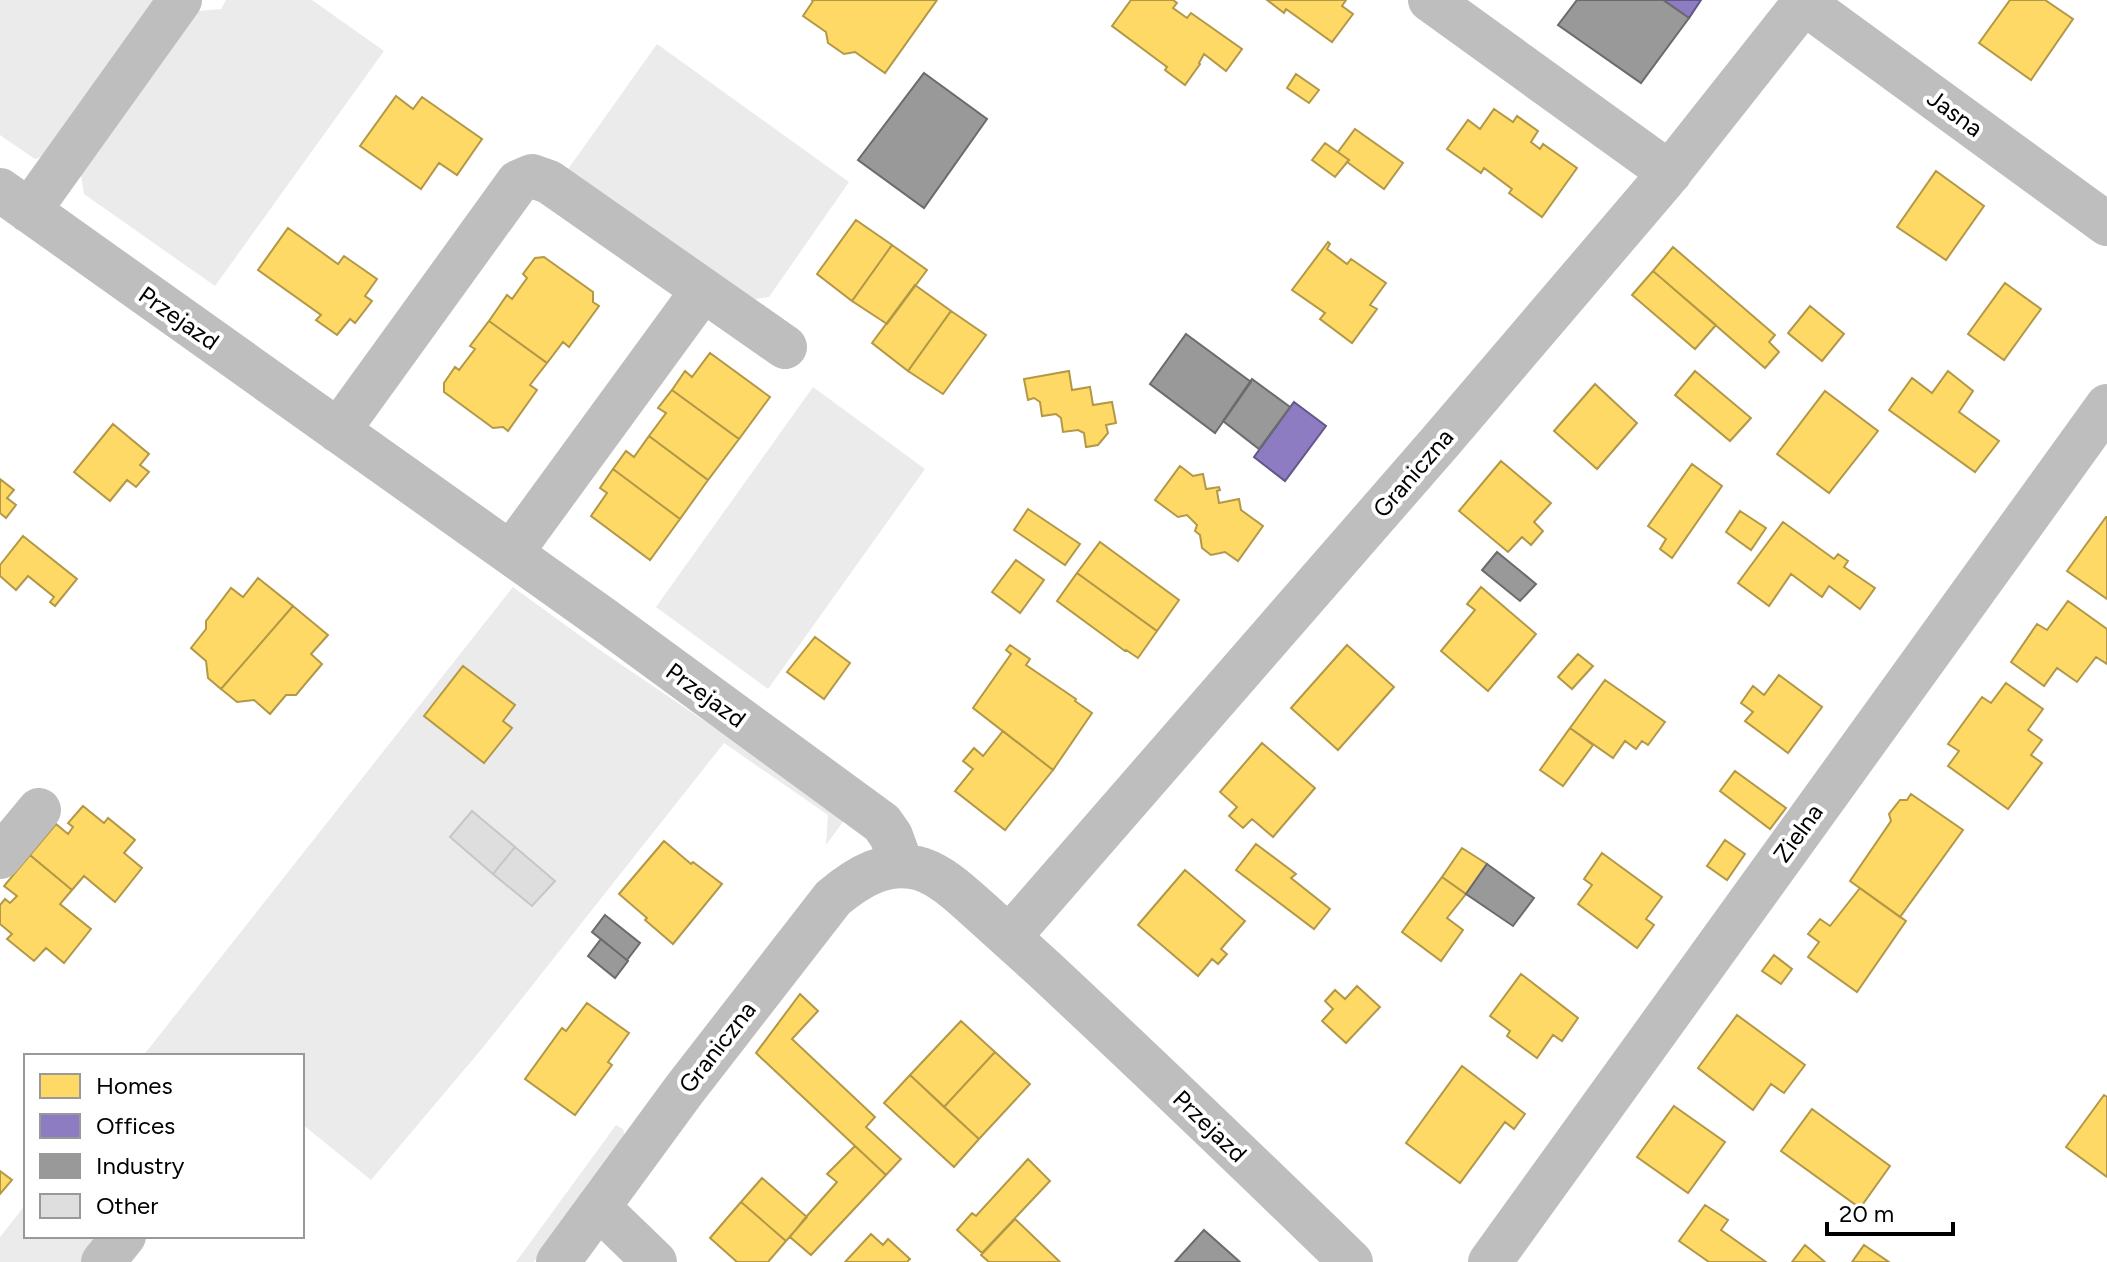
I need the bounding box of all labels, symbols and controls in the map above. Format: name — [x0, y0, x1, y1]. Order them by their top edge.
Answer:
street label: Jasna — [1922, 83, 1988, 143]
street label: Przejazd — [133, 280, 225, 356]
street label: Graniczna — [1367, 423, 1459, 523]
street label: Przejazd — [661, 656, 751, 734]
street label: Zielna — [1767, 798, 1829, 868]
street label: Graniczna — [672, 996, 762, 1098]
legend — [24, 1054, 304, 1238]
text: Homes — [96, 1071, 173, 1100]
street label: Przejazd — [1167, 1084, 1253, 1168]
text: Offices — [96, 1111, 175, 1140]
text: Industry — [96, 1151, 185, 1180]
scale bar — [1827, 1186, 1953, 1236]
text: Other — [96, 1191, 158, 1220]
text: 20 m — [1839, 1199, 1894, 1228]

